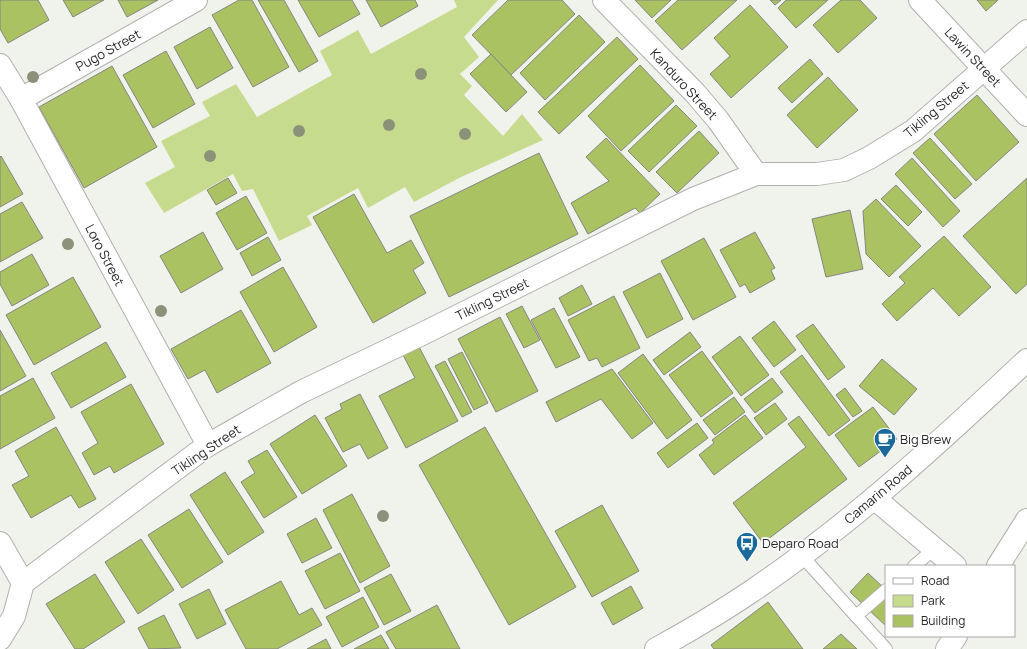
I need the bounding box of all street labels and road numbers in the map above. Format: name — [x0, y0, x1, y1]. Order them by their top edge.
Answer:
street label: Lawin Street — [941, 23, 1005, 91]
street label: Pugo Street — [72, 25, 144, 75]
street label: Kanduro Street — [646, 45, 722, 123]
street label: Tikling Street — [900, 77, 972, 141]
street label: Loro Street — [81, 221, 129, 289]
street label: Tikling Street — [452, 273, 532, 325]
street label: Tikling Street — [168, 420, 244, 480]
street label: Camarin Road — [840, 460, 916, 528]

